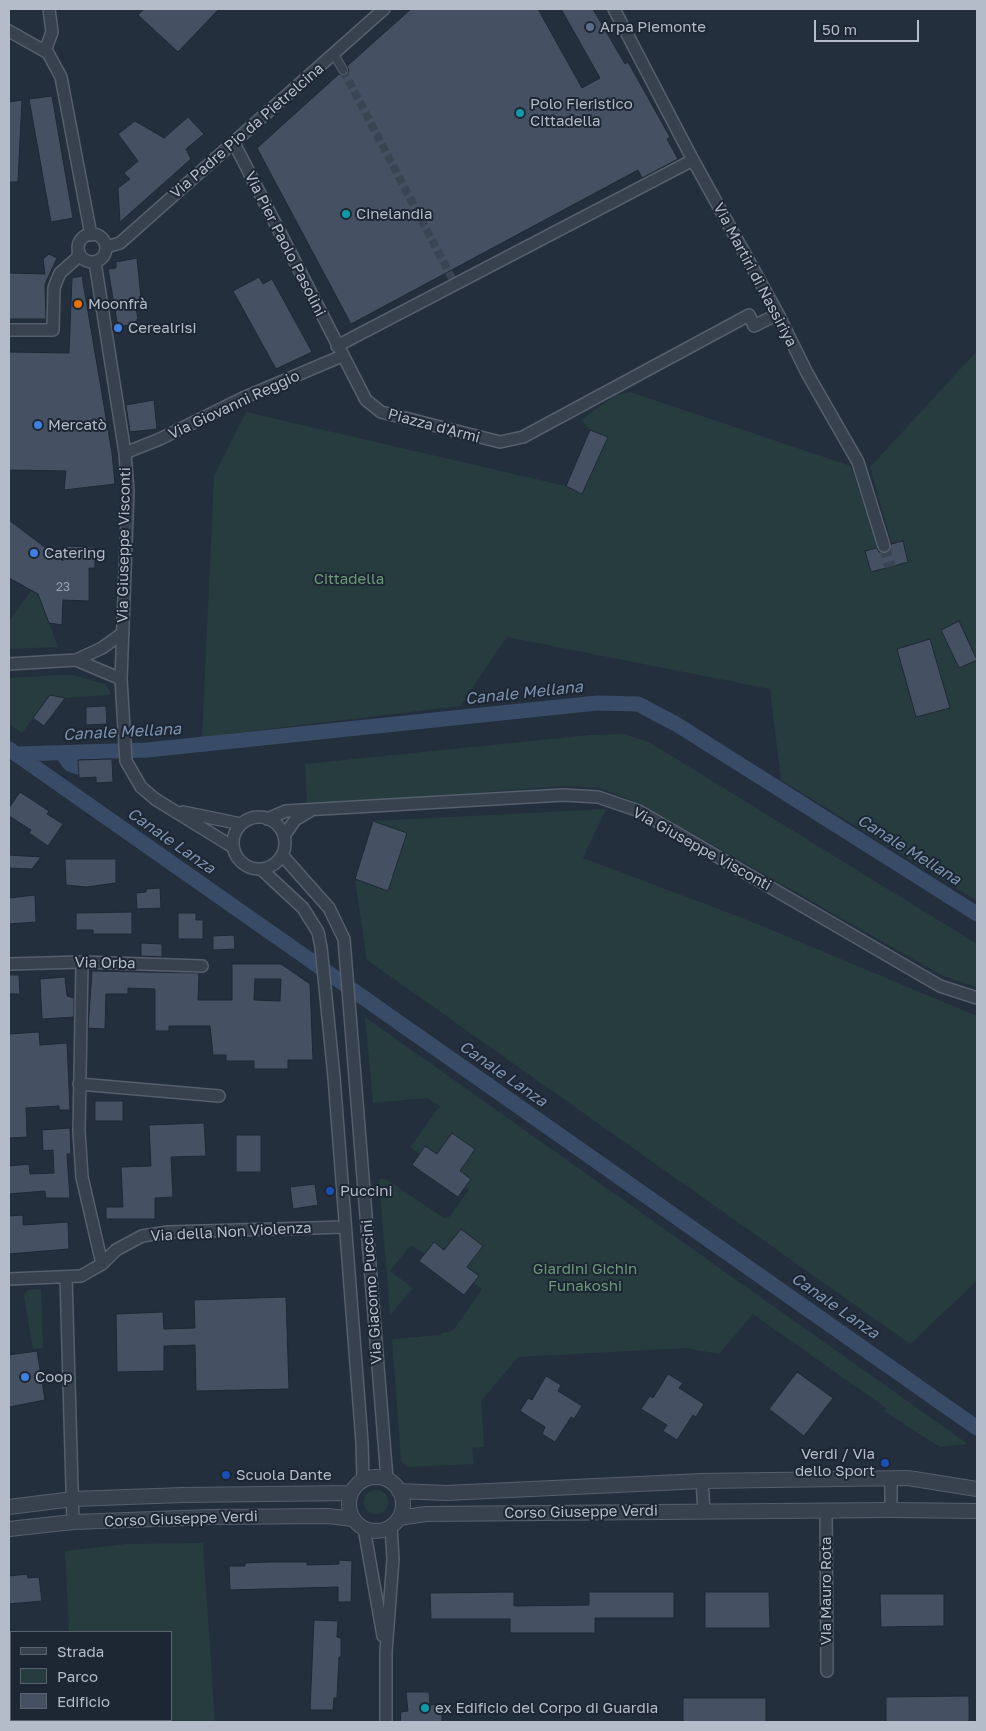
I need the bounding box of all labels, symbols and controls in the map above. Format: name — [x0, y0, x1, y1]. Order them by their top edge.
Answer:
scale bar — [816, 10, 921, 42]
place label: Arpa Piemonte — [600, 18, 706, 36]
text: 50 m — [822, 20, 857, 38]
marker: Arpa Piemonte — [584, 21, 596, 33]
street label: Via Padre Pio da Pietrelcina — [167, 59, 327, 203]
place label: Polo Fieristico Cittadella — [530, 95, 633, 130]
marker: Polo Fieristico Cittadella — [514, 107, 526, 119]
street label: Via Pier Paolo Pasolini — [241, 169, 329, 319]
street label: Via Martiri di Nassiriya — [709, 200, 801, 350]
place label: Cinelandia — [356, 205, 432, 223]
marker: Cinelandia — [340, 208, 352, 220]
place label: Moonfrà — [88, 295, 148, 313]
marker: Moonfrà — [72, 298, 84, 310]
place label: Cerealrisi — [128, 319, 196, 337]
marker: Cerealrisi — [112, 322, 124, 334]
street label: Via Giovanni Reggio — [166, 367, 302, 443]
street label: Piazza d'Armi — [386, 405, 482, 447]
place label: Mercatò — [48, 416, 107, 434]
marker: Mercatò — [32, 419, 44, 431]
street label: Via Giuseppe Visconti — [114, 467, 134, 623]
place label: Catering — [44, 544, 106, 562]
marker: Catering — [28, 547, 40, 559]
park label: Cittadella — [314, 570, 384, 588]
house number: 23 — [56, 580, 70, 594]
water label: Canale Mellana — [464, 677, 584, 709]
water label: Canale Mellana — [62, 719, 182, 745]
street label: Via Giuseppe Visconti — [630, 803, 774, 895]
water label: Canale Lanza — [124, 804, 218, 878]
water label: Canale Mellana — [854, 811, 964, 889]
street label: Via Orba — [74, 953, 136, 973]
water label: Canale Lanza — [456, 1037, 550, 1111]
place label: Puccini — [340, 1182, 393, 1200]
marker: Puccini — [324, 1185, 336, 1197]
street label: Via della Non Violenza — [150, 1219, 312, 1245]
street label: Via Giacomo Puccini — [358, 1219, 386, 1365]
park label: Giardini Gichin Funakoshi — [533, 1260, 637, 1295]
water label: Canale Lanza — [788, 1269, 882, 1343]
place label: Coop — [35, 1368, 72, 1386]
marker: Coop — [19, 1371, 31, 1383]
place label: Verdi / Via dello Sport — [795, 1445, 875, 1480]
marker: Verdi / Via dello Sport — [879, 1457, 891, 1469]
place label: Scuola Dante — [236, 1466, 332, 1484]
marker: Scuola Dante — [220, 1469, 232, 1481]
street label: Corso Giuseppe Verdi — [504, 1502, 658, 1522]
street label: Corso Giuseppe Verdi — [104, 1507, 258, 1531]
street label: Via Mauro Rota — [817, 1537, 835, 1645]
legend — [10, 1631, 172, 1721]
text: Strada — [57, 1642, 104, 1660]
text: Parco — [57, 1667, 98, 1685]
text: Edificio — [57, 1692, 110, 1710]
place label: ex Edificio del Corpo di Guardia — [435, 1699, 658, 1717]
marker: ex Edificio del Corpo di Guardia — [419, 1702, 431, 1714]

